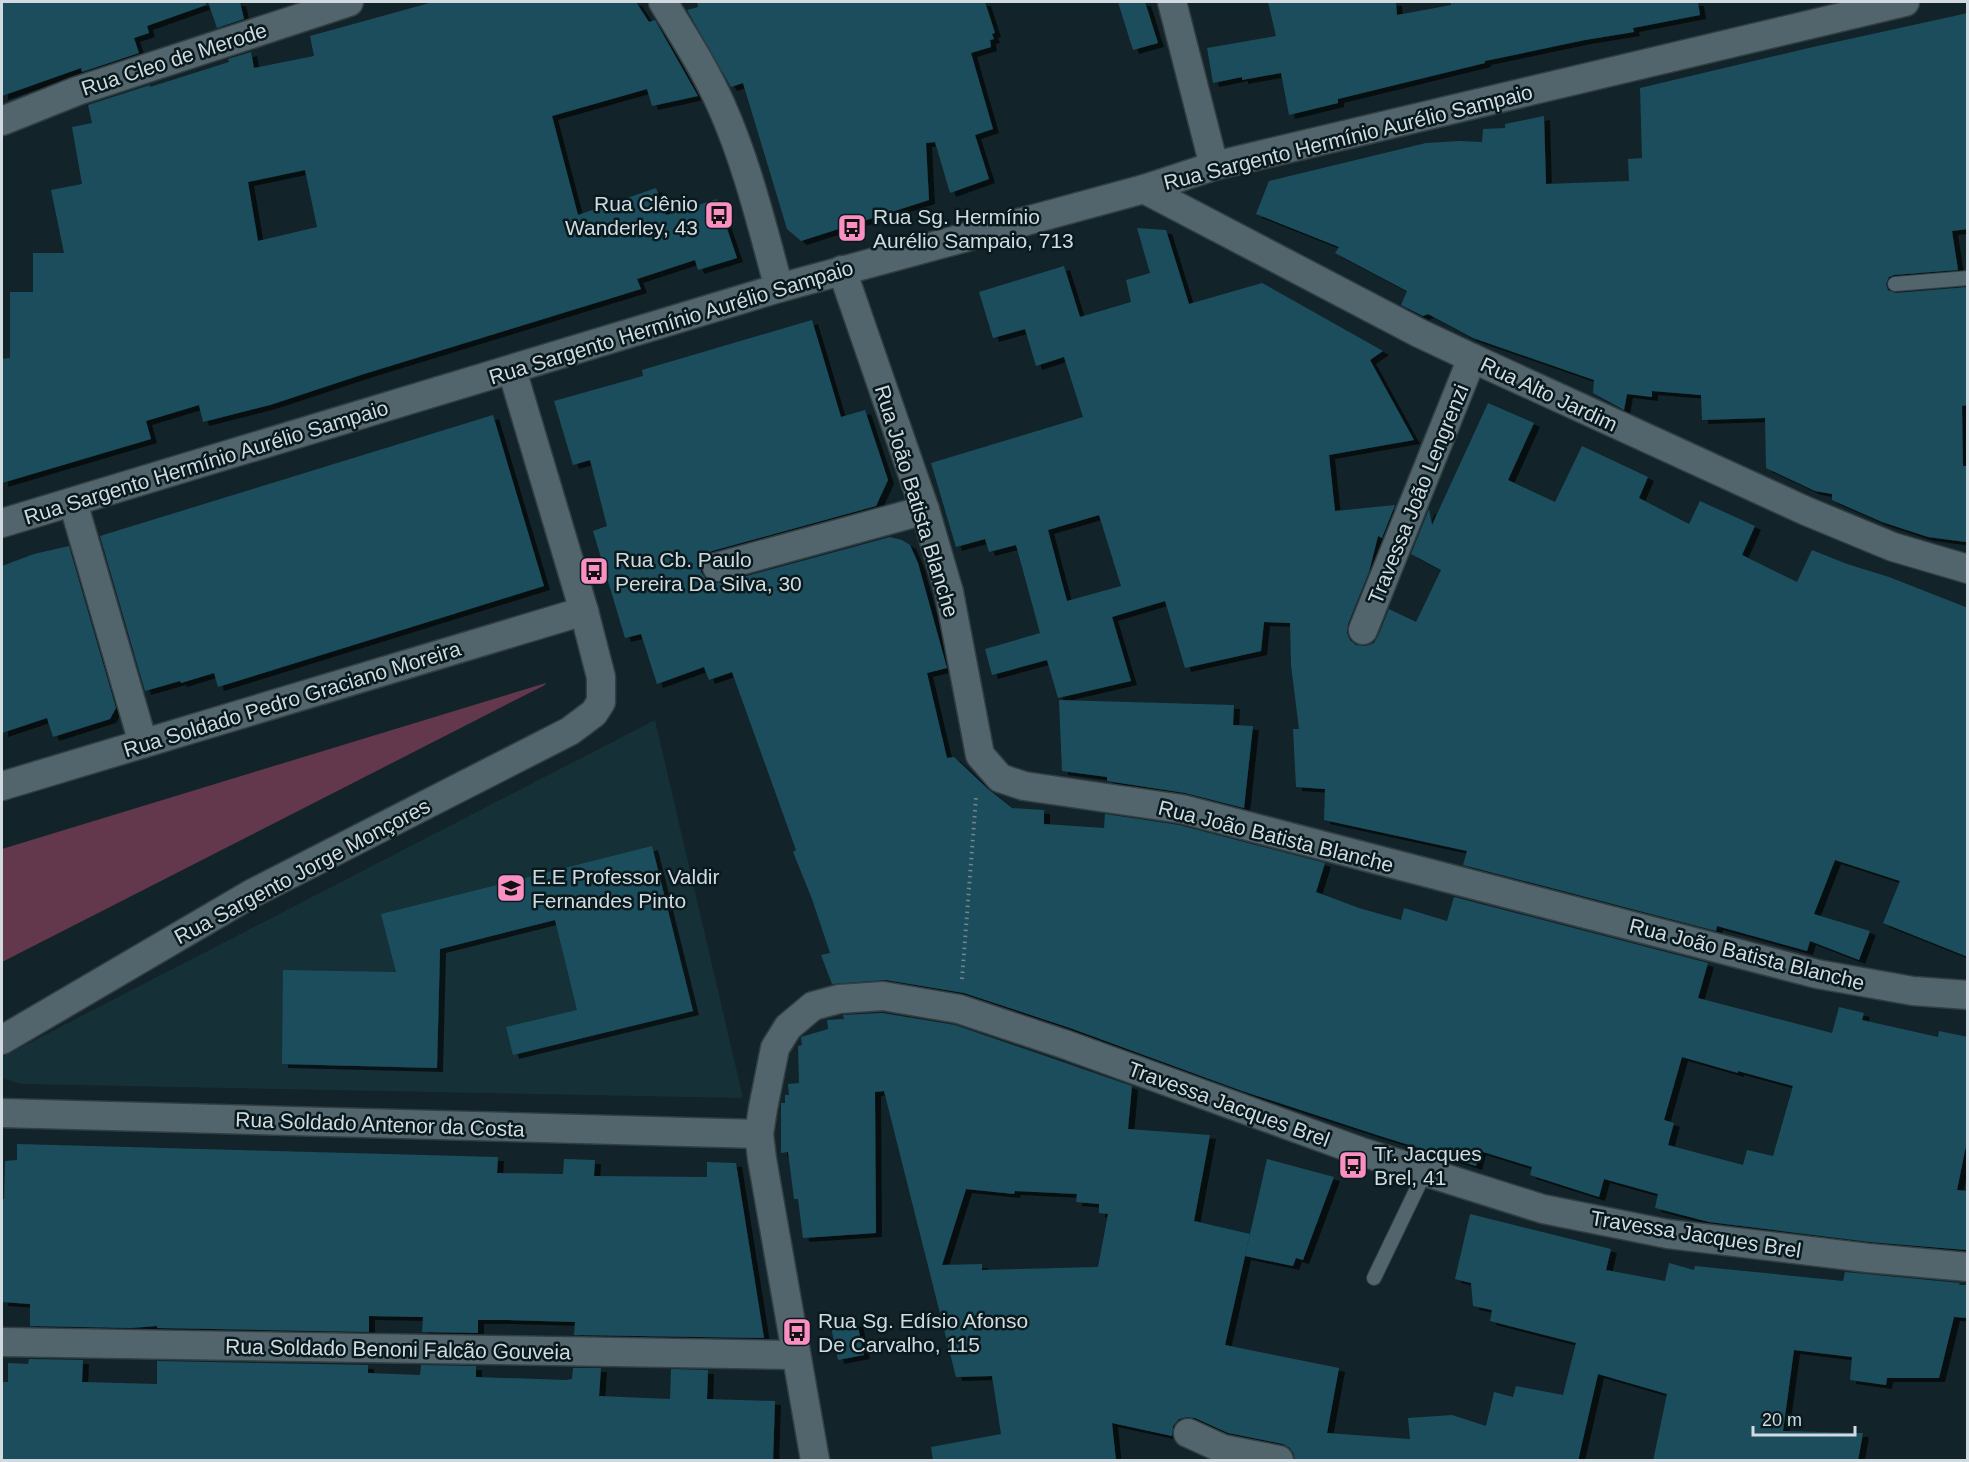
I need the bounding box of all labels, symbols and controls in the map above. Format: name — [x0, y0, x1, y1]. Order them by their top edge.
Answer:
street label: Rua Cleo de Merode — [78, 18, 270, 100]
street label: Rua Sargento Hermínio Aurélio Sampaio — [1161, 80, 1535, 194]
place label: Rua Clênio Wanderley, 43 — [565, 192, 698, 239]
bus stop icon: Rua Clênio Wanderley, 43 — [703, 199, 735, 231]
place label: Rua Sg. Hermínio Aurélio Sampaio, 713 — [873, 205, 1074, 252]
bus stop icon: Rua Sg. Hermínio Aurélio Sampaio, 713 — [836, 212, 868, 244]
street label: Rua Sargento Hermínio Aurélio Sampaio — [486, 256, 856, 388]
street label: Rua Alto Jardim — [1477, 352, 1621, 436]
street label: Travessa João Lengrenzi — [1363, 381, 1473, 607]
street label: Rua João Batista Blanche — [871, 382, 963, 620]
street label: Rua Sargento Hermínio Aurélio Sampaio — [21, 396, 391, 528]
place label: Rua Cb. Paulo Pereira Da Silva, 30 — [615, 548, 802, 595]
bus stop icon: Rua Cb. Paulo Pereira Da Silva, 30 — [578, 555, 610, 587]
street label: Rua Soldado Pedro Graciano Moreira — [121, 637, 464, 761]
street label: Rua Sargento Jorge Monçores — [170, 794, 434, 948]
street label: Rua João Batista Blanche — [1156, 796, 1396, 876]
place label: E.E Professor Valdir Fernandes Pinto — [532, 865, 720, 912]
school or university icon: E.E Professor Valdir Fernandes Pinto — [495, 872, 527, 904]
street label: Rua João Batista Blanche — [1627, 914, 1867, 994]
street label: Travessa Jacques Brel — [1125, 1057, 1333, 1151]
street label: Rua Soldado Antenor da Costa — [235, 1107, 525, 1141]
place label: Tr. Jacques Brel, 41 — [1374, 1142, 1482, 1189]
bus stop icon: Tr. Jacques Brel, 41 — [1337, 1149, 1369, 1181]
street label: Travessa Jacques Brel — [1589, 1206, 1803, 1262]
place label: Rua Sg. Edísio Afonso De Carvalho, 115 — [818, 1309, 1028, 1356]
bus stop icon: Rua Sg. Edísio Afonso De Carvalho, 115 — [781, 1316, 813, 1348]
street label: Rua Soldado Benoni Falcão Gouveia — [225, 1334, 571, 1364]
scale bar — [1753, 1399, 1855, 1437]
text: 20 m — [1762, 1410, 1802, 1430]

